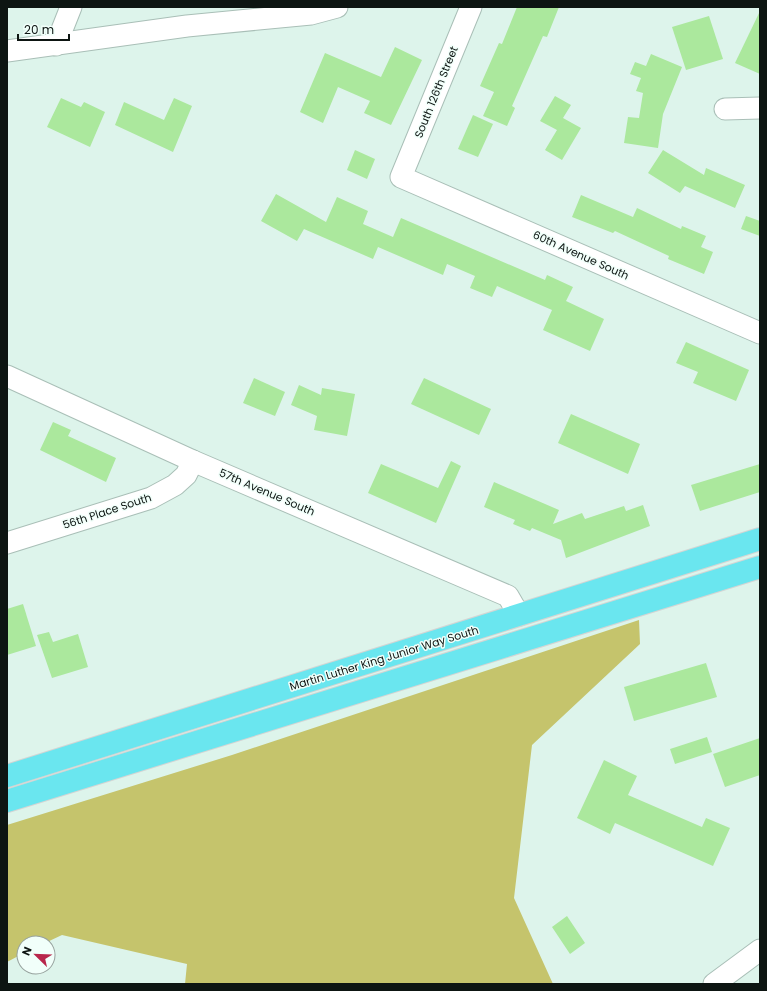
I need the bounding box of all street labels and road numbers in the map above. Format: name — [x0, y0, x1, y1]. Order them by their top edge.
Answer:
street label: South 126th Street — [410, 44, 462, 140]
street label: 60th Avenue South — [530, 227, 632, 283]
street label: 57th Avenue South — [217, 465, 317, 519]
street label: 56th Place South — [61, 489, 153, 533]
street label: Martin Luther King Junior Way South — [288, 622, 480, 694]

